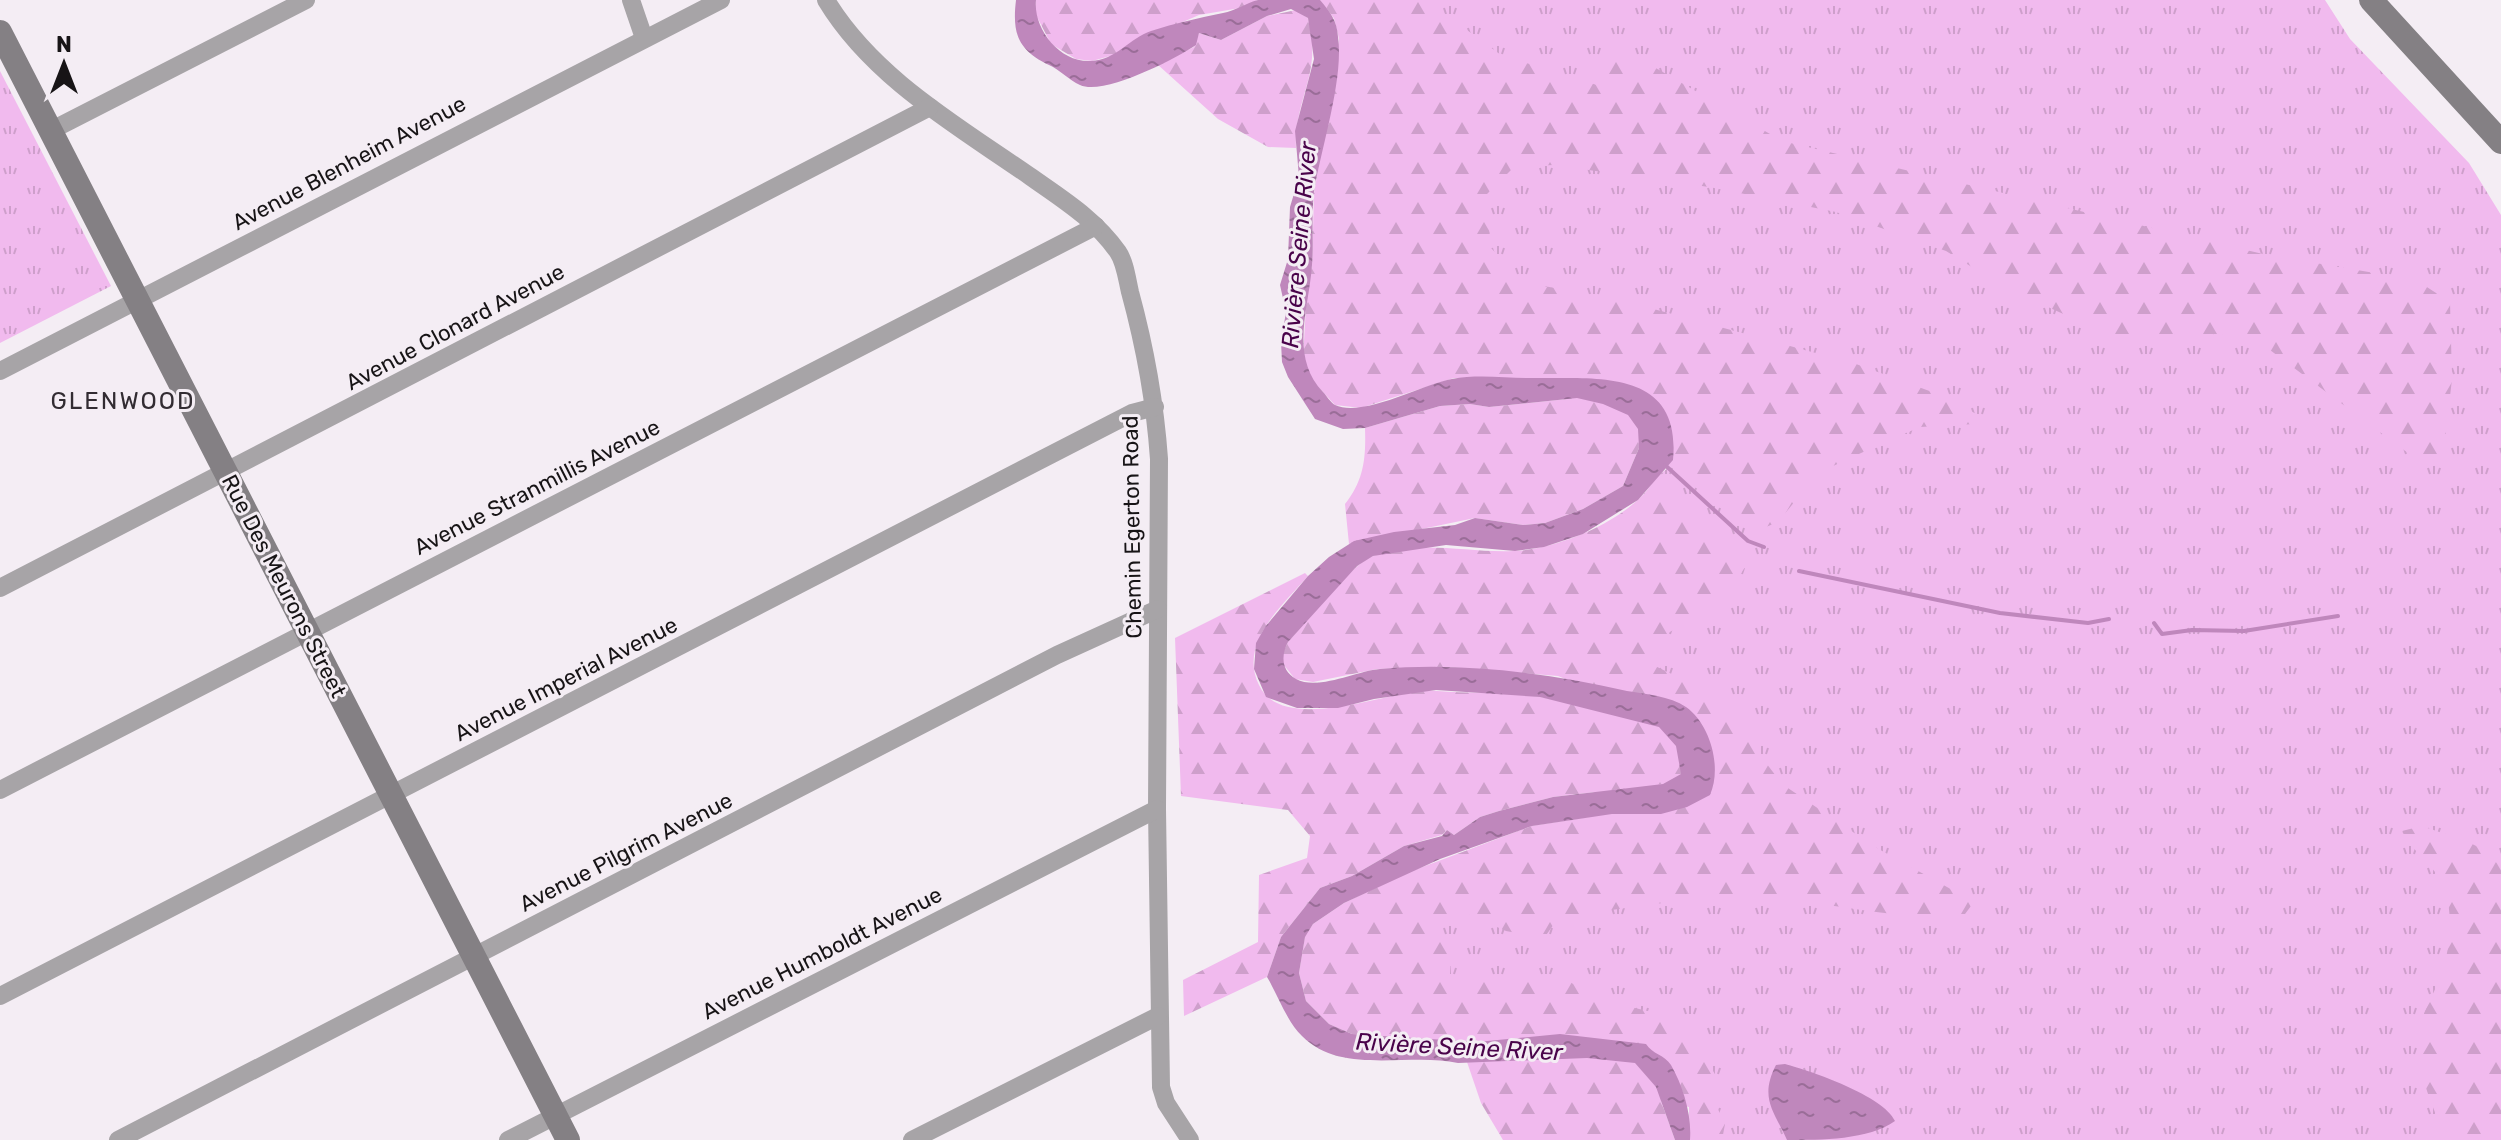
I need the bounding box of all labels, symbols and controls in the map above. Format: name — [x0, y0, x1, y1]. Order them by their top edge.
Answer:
north arrow — [24, 24, 104, 104]
text: N — [56, 31, 72, 58]
street label: Avenue Blenheim Avenue — [228, 90, 470, 236]
water label: Rivière Seine River — [1276, 140, 1322, 350]
street label: Avenue Clonard Avenue — [341, 258, 569, 396]
district label: GLENWOOD — [50, 387, 196, 415]
street label: Avenue Stranmillis Avenue — [410, 413, 664, 561]
street label: Chemin Egerton Road — [1117, 415, 1147, 639]
street label: Rue Des Meurons Street — [216, 470, 352, 702]
street label: Avenue Imperial Avenue — [450, 611, 682, 747]
street label: Avenue Pilgrim Avenue — [515, 787, 737, 917]
street label: Avenue Humboldt Avenue — [698, 881, 946, 1025]
water label: Rivière Seine River — [1355, 1028, 1564, 1066]

